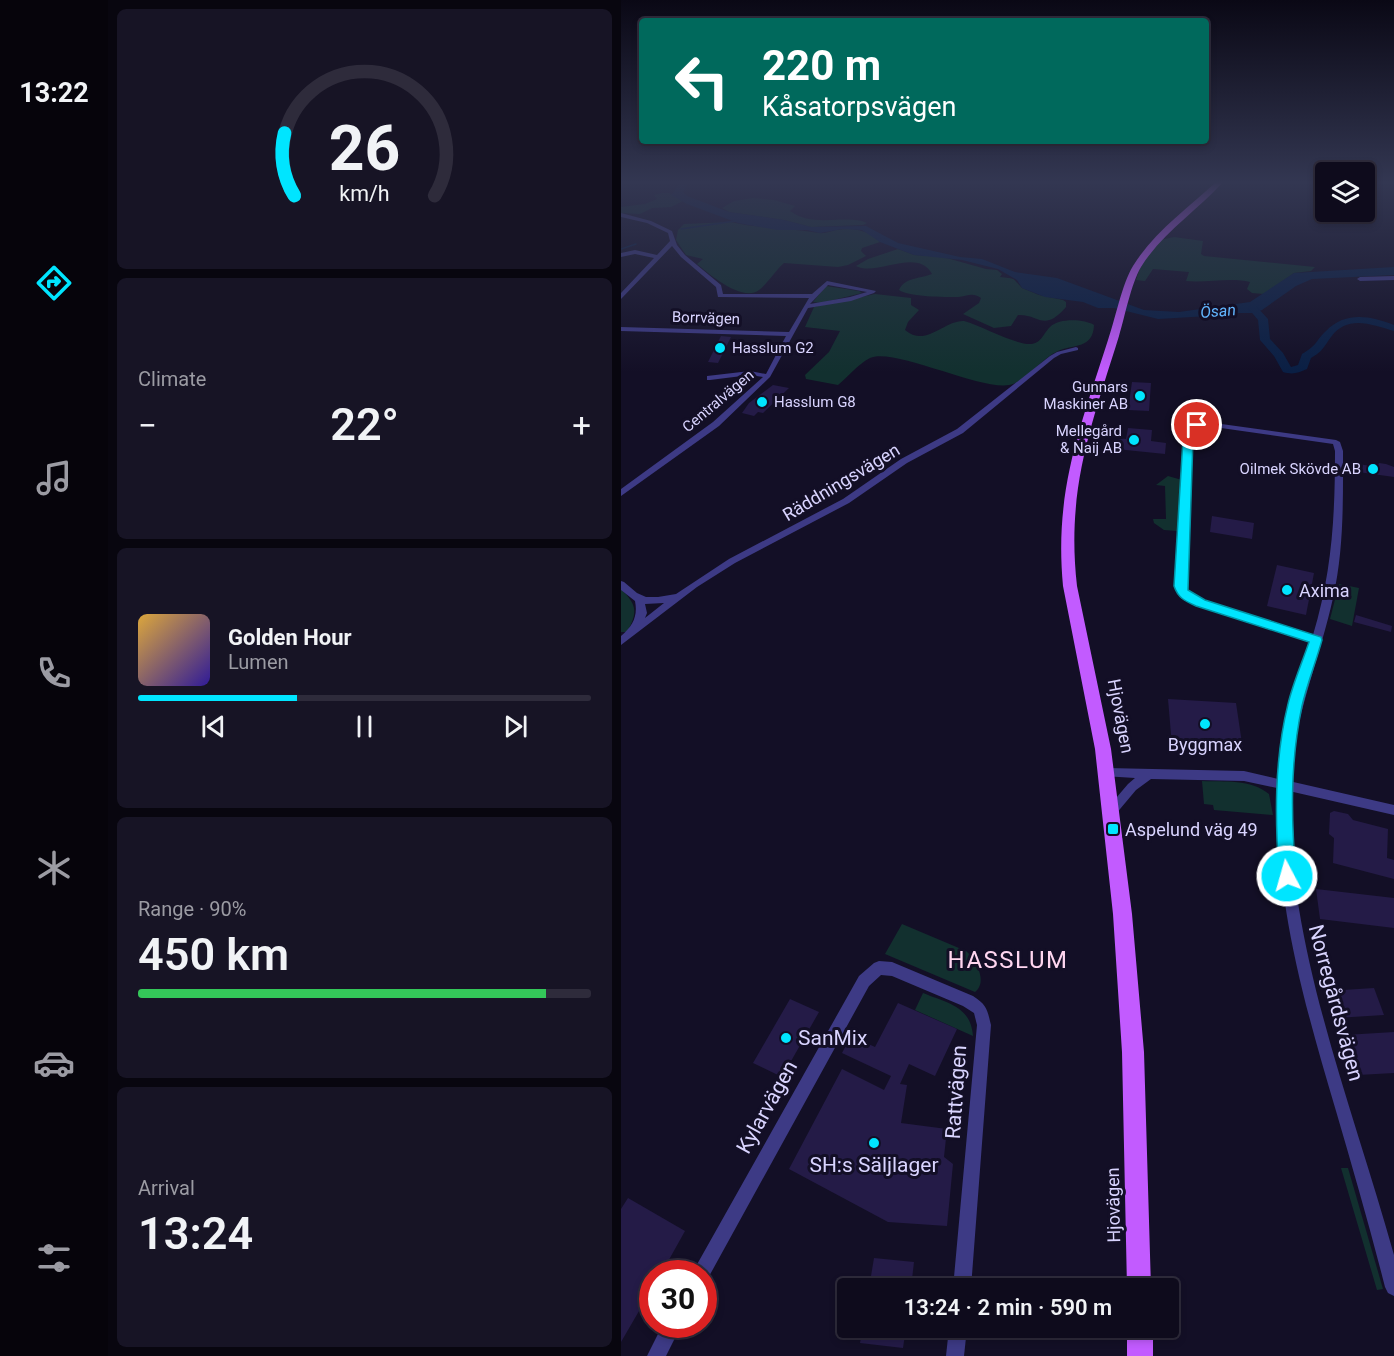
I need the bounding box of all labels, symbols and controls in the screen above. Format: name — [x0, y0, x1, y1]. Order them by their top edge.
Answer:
text: 220 m — [762, 41, 881, 90]
icon: left — [663, 42, 741, 120]
text: 13:22 — [19, 77, 89, 109]
text: Kåsatorpsvägen — [762, 91, 956, 123]
text: 26 — [329, 112, 400, 185]
map controls — [1315, 162, 1375, 222]
button: layers — [1315, 162, 1375, 222]
text: km/h — [339, 182, 390, 207]
icon: directions — [33, 262, 75, 304]
water label: Ösan — [1199, 300, 1237, 322]
street label: Borrvägen — [672, 308, 740, 328]
place label: Hasslum G2 — [732, 339, 814, 357]
marker: Hasslum G2 — [713, 341, 727, 355]
street label: Centralvägen — [679, 366, 757, 436]
text: Climate — [138, 367, 206, 391]
place label: Gunnars Maskiner AB — [1044, 378, 1128, 413]
marker: Gunnars Maskiner AB — [1133, 389, 1147, 403]
place label: Hasslum G8 — [774, 393, 856, 411]
marker: Hasslum G8 — [755, 395, 769, 409]
text: 22° — [330, 398, 399, 451]
pin — [1171, 399, 1222, 450]
text: − — [138, 406, 157, 445]
text: + — [572, 406, 591, 445]
icon: arrive — [1180, 408, 1213, 441]
place label: Mellegård & Naij AB — [1056, 422, 1122, 457]
marker: Mellegård & Naij AB — [1127, 433, 1141, 447]
street label: Räddningsvägen — [779, 439, 903, 525]
icon: music — [33, 457, 75, 499]
place label: Oilmek Skövde AB — [1240, 460, 1361, 478]
marker: Oilmek Skövde AB — [1366, 462, 1380, 476]
place label: Axima — [1299, 580, 1350, 601]
marker: Axima — [1280, 583, 1294, 597]
text: Golden Hour — [228, 625, 352, 650]
text: Lumen — [228, 650, 289, 674]
icon: phone — [33, 652, 75, 694]
street label: Hjovägen — [1104, 677, 1138, 755]
icon: previous — [197, 710, 230, 743]
icon: pause — [348, 710, 381, 743]
icon: next — [499, 710, 532, 743]
marker: Byggmax — [1198, 717, 1212, 731]
place label: Byggmax — [1168, 734, 1242, 755]
place label: Aspelund väg 49 — [1125, 819, 1258, 840]
marker: Aspelund väg 49 — [1106, 822, 1120, 836]
position arrow — [1255, 844, 1319, 908]
icon: climate — [33, 847, 75, 889]
text: Range · 90% — [138, 897, 246, 921]
street label: Norregårdsvägen — [1304, 922, 1368, 1084]
text: 450 km — [138, 928, 289, 981]
district label: HASSLUM — [948, 946, 1068, 974]
place label: SanMix — [798, 1026, 867, 1050]
marker: SanMix — [779, 1031, 793, 1045]
icon: car — [33, 1042, 75, 1084]
street label: Rattvägen — [941, 1044, 971, 1140]
street label: Kylarvägen — [732, 1056, 802, 1158]
marker: SH:s Säljlager — [867, 1136, 881, 1150]
place label: SH:s Säljlager — [809, 1153, 939, 1177]
street label: Hjovägen — [1102, 1167, 1124, 1243]
text: Arrival — [138, 1176, 195, 1200]
text: 13:24 — [138, 1207, 253, 1260]
icon: filters — [33, 1237, 75, 1279]
speed limit sign: 30 — [639, 1260, 717, 1338]
text: 13:24 · 2 min · 590 m — [904, 1295, 1112, 1320]

